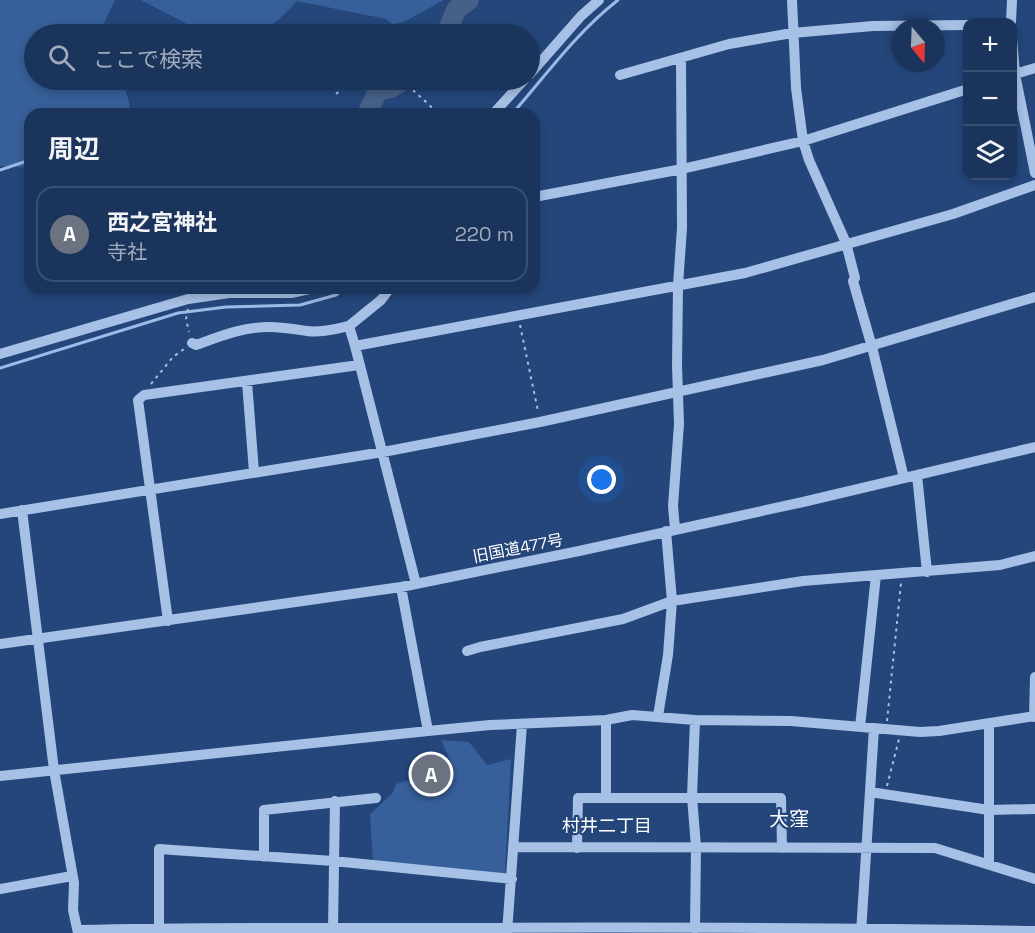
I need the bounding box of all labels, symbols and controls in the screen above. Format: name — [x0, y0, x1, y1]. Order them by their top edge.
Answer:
north arrow — [891, 18, 945, 72]
map controls — [963, 18, 1017, 180]
button: + — [963, 18, 1017, 72]
search box — [24, 24, 540, 90]
icon: search — [45, 41, 78, 74]
text: ここで検索 — [93, 45, 203, 73]
button: − — [963, 72, 1017, 126]
button: layers — [963, 126, 1017, 180]
text: 周辺 — [48, 132, 100, 166]
text: 西之宮神社 — [107, 208, 217, 236]
text: A — [63, 221, 76, 247]
text: 220 m — [455, 221, 514, 247]
text: 寺社 — [107, 239, 147, 265]
your location — [587, 465, 616, 494]
street label: 旧国道477号 — [471, 529, 565, 567]
pin: A — [412, 752, 450, 796]
district label: 大窪 — [769, 806, 809, 832]
district label: 村井二丁目 — [562, 814, 652, 837]

